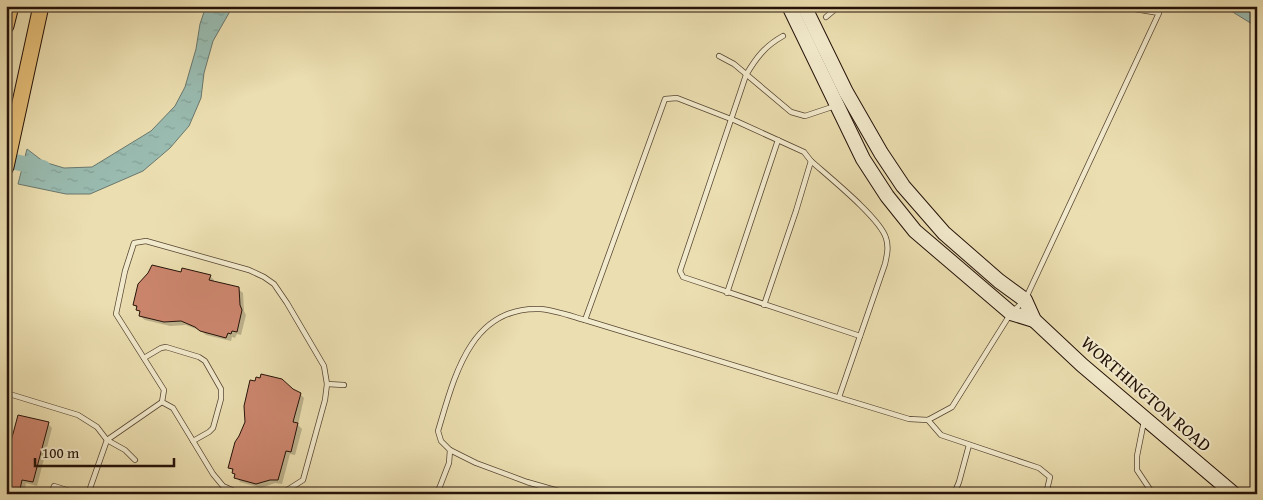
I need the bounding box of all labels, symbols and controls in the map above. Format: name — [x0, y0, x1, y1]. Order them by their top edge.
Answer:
street label: WORTHINGTON ROAD — [1075, 329, 1218, 458]
scale bar — [35, 435, 174, 467]
text: 100 m — [42, 442, 80, 463]

